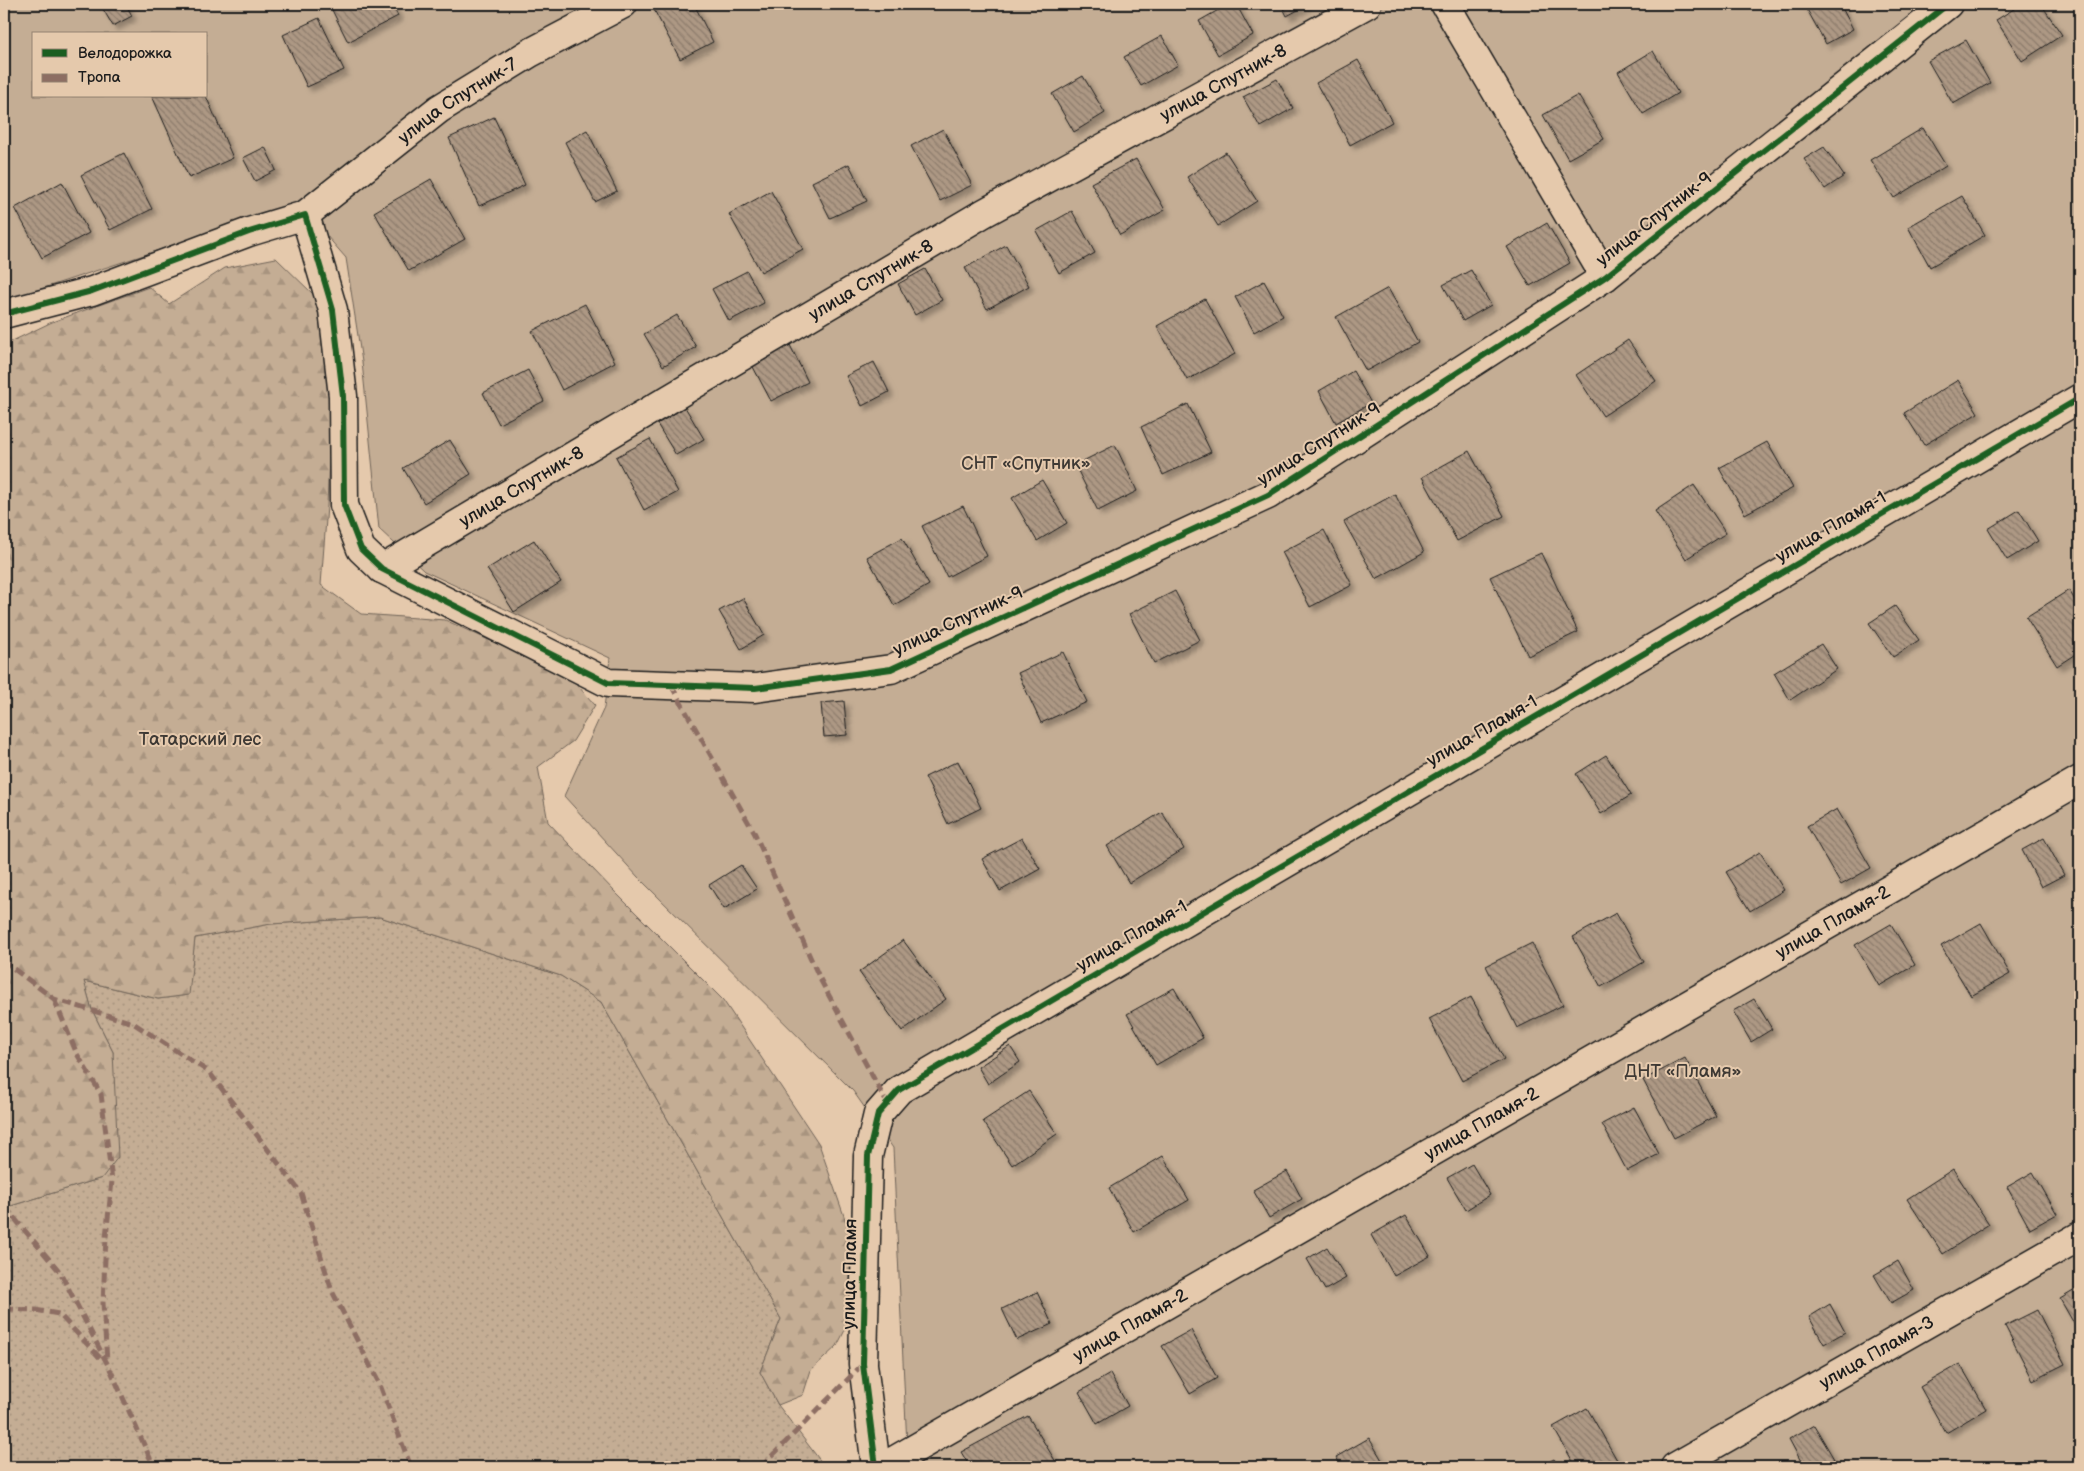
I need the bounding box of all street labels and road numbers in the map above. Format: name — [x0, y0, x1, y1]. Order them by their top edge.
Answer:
street label: улица Спутник-8 — [1156, 39, 1290, 125]
street label: улица Спутник-7 — [394, 53, 521, 148]
street label: улица Спутник-9 — [1592, 167, 1716, 271]
street label: улица Спутник-8 — [805, 235, 937, 325]
street label: улица Спутник-9 — [1254, 398, 1384, 490]
street label: улица Спутник-8 — [455, 442, 587, 531]
street label: улица Пламя-1 — [1772, 487, 1890, 567]
street label: улица Спутник-9 — [890, 582, 1026, 660]
street label: улица Пламя-1 — [1423, 691, 1541, 771]
street label: улица Пламя-2 — [1772, 881, 1894, 963]
street label: улица Пламя-1 — [1073, 896, 1191, 976]
street label: улица Пламя-2 — [1421, 1082, 1543, 1165]
street label: улица Пламя — [839, 1218, 861, 1330]
street label: улица Пламя-2 — [1069, 1284, 1191, 1366]
street label: улица Пламя-3 — [1815, 1311, 1938, 1393]

